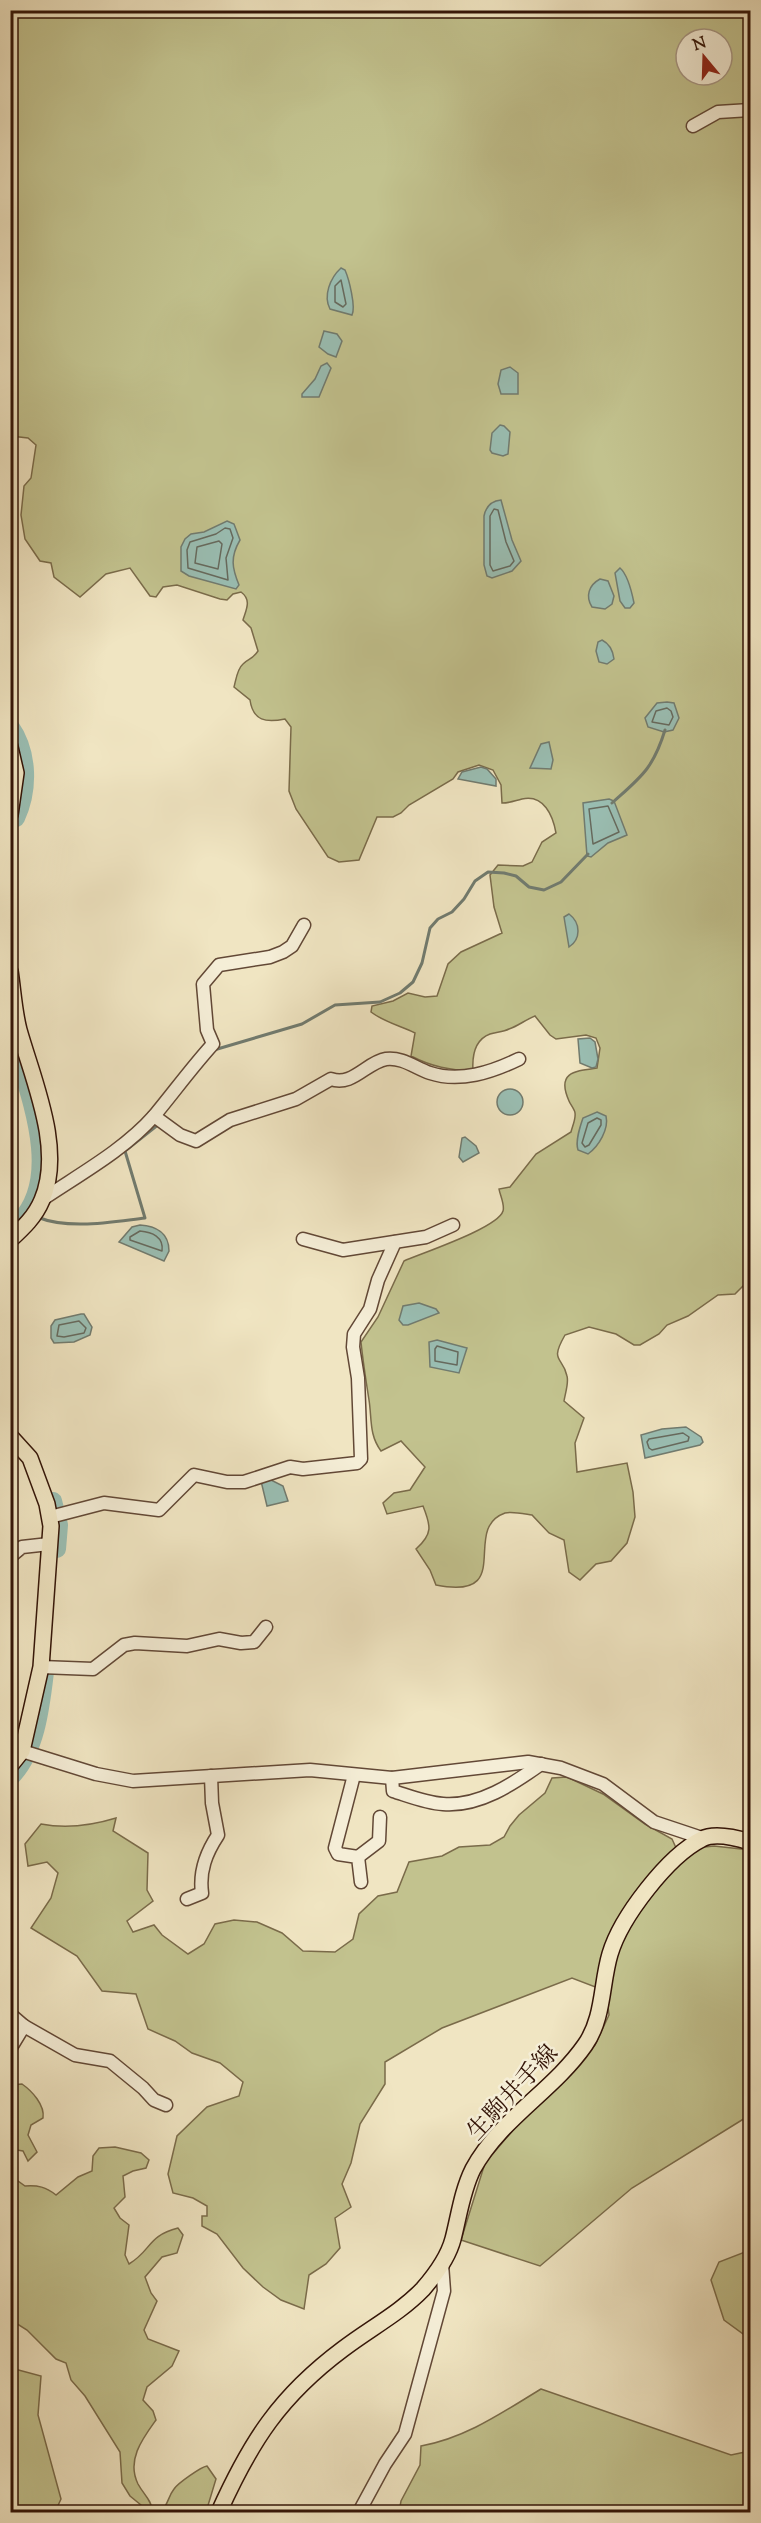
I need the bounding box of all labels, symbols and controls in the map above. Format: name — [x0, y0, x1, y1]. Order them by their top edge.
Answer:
north arrow — [674, 27, 734, 87]
text: N — [690, 32, 710, 58]
street label: 生駒井手線 — [460, 2038, 567, 2149]

